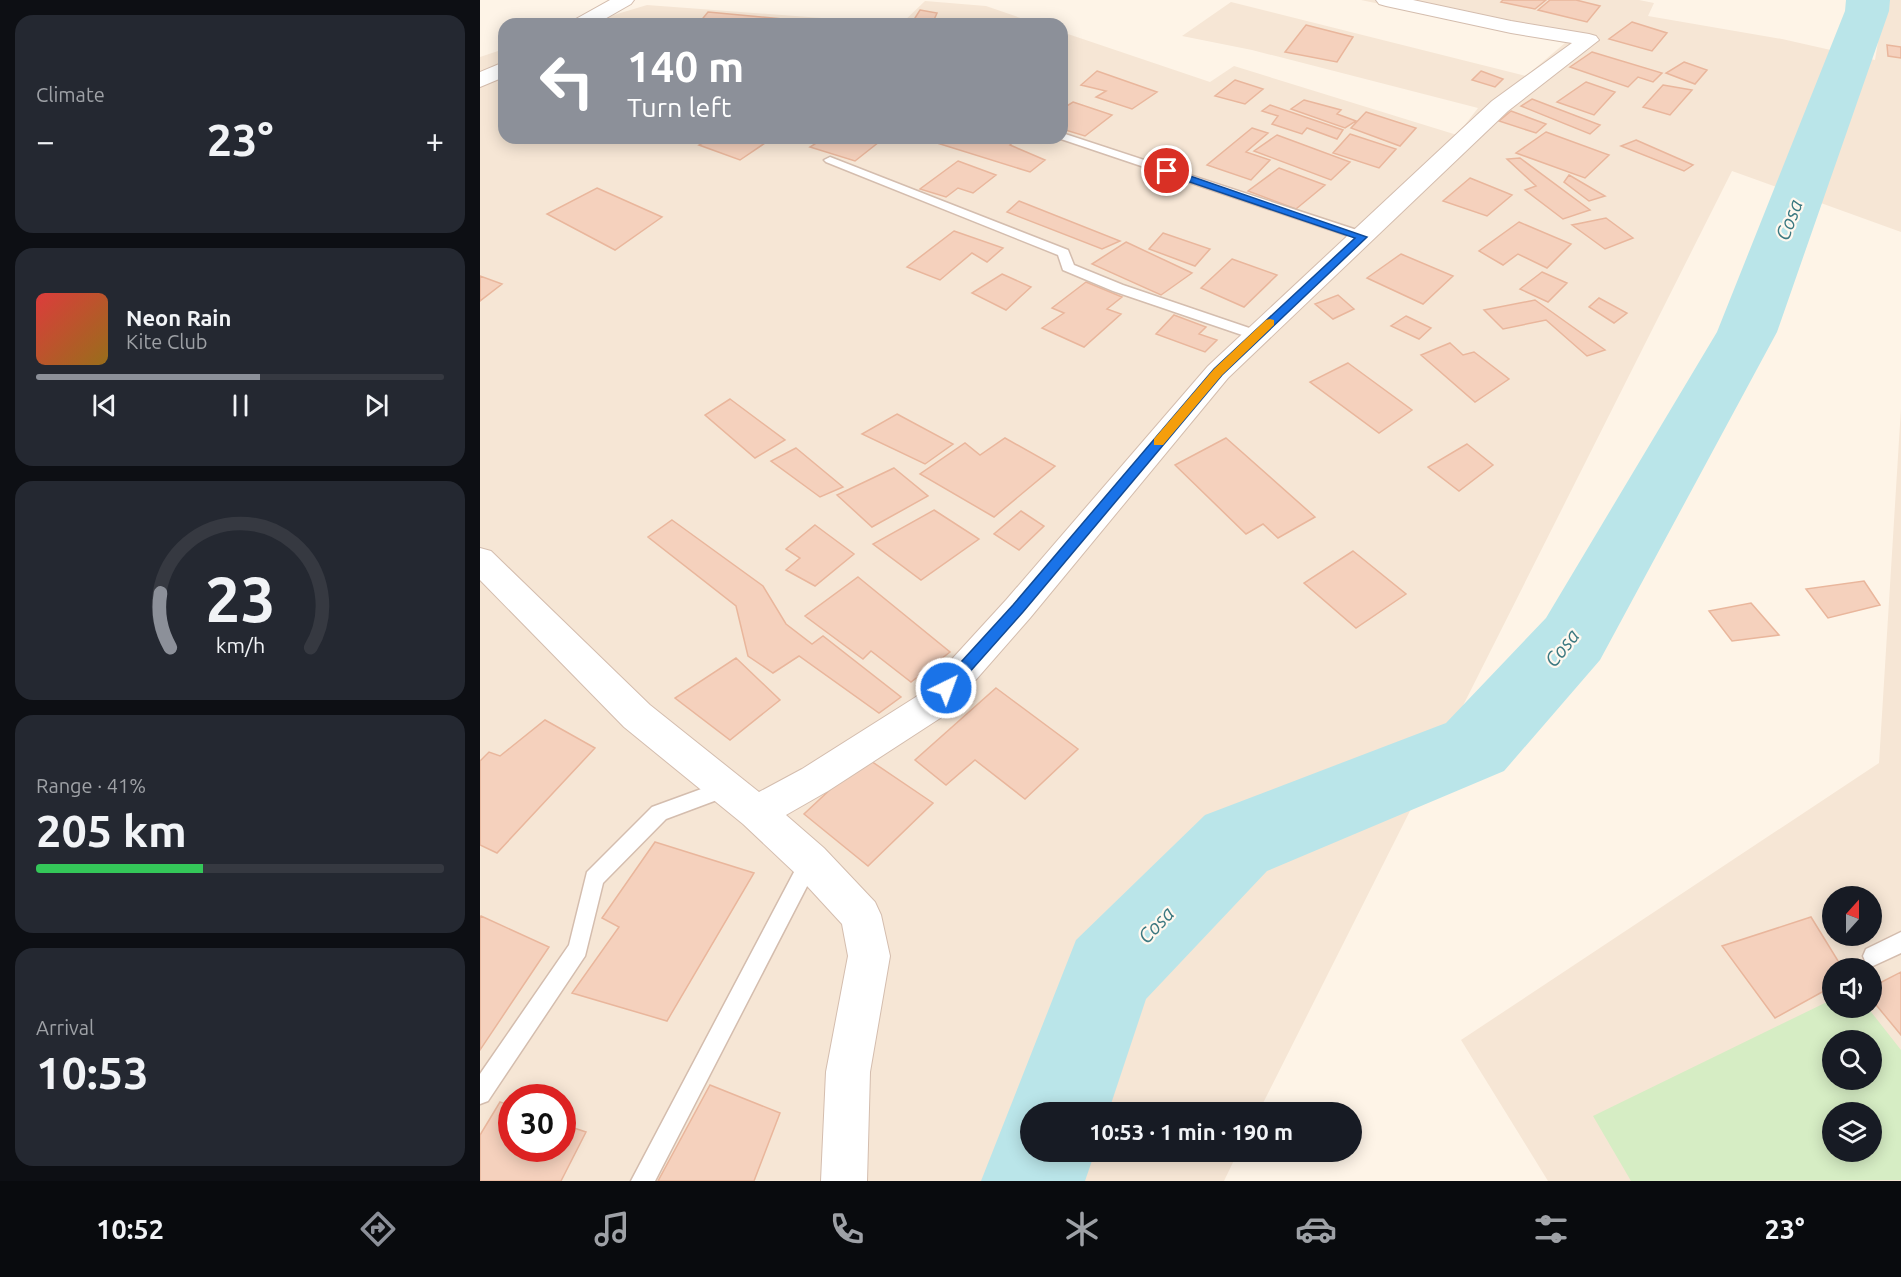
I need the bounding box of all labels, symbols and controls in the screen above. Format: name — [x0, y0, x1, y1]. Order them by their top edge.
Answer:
icon: left — [528, 42, 606, 120]
text: 140 m — [627, 43, 744, 90]
text: Climate — [36, 83, 105, 106]
text: Turn left — [627, 92, 731, 122]
text: 23° — [207, 114, 273, 165]
text: − — [36, 122, 55, 159]
text: + — [425, 122, 444, 159]
pin — [1141, 145, 1192, 196]
icon: arrive — [1150, 154, 1183, 187]
water label: Cosa — [1770, 196, 1807, 244]
text: Neon Rain — [126, 305, 231, 330]
text: Kite Club — [126, 330, 208, 353]
icon: previous — [88, 389, 121, 422]
icon: pause — [224, 389, 257, 422]
icon: next — [360, 389, 393, 422]
text: 23 — [205, 564, 275, 634]
water label: Cosa — [1539, 624, 1584, 671]
text: km/h — [215, 633, 265, 657]
position arrow — [914, 656, 978, 720]
text: Range · 41% — [36, 774, 146, 797]
text: 205 km — [36, 805, 187, 856]
north arrow — [1822, 886, 1882, 946]
map controls — [1822, 886, 1882, 1162]
water label: Cosa — [1133, 901, 1179, 948]
button: sound — [1822, 958, 1882, 1018]
text: Arrival — [36, 1016, 94, 1039]
button: search — [1822, 1030, 1882, 1090]
text: 10:53 — [36, 1047, 149, 1098]
speed limit sign: 30 — [498, 1084, 576, 1162]
button: layers — [1822, 1102, 1882, 1162]
text: 10:53 · 1 min · 190 m — [1089, 1119, 1293, 1144]
icon: directions — [357, 1208, 399, 1250]
icon: music — [591, 1208, 633, 1250]
icon: phone — [826, 1208, 868, 1250]
icon: climate — [1061, 1208, 1103, 1250]
icon: car — [1295, 1208, 1337, 1250]
icon: filters — [1530, 1208, 1572, 1250]
text: 10:52 — [96, 1214, 164, 1244]
text: 23° — [1765, 1214, 1805, 1244]

